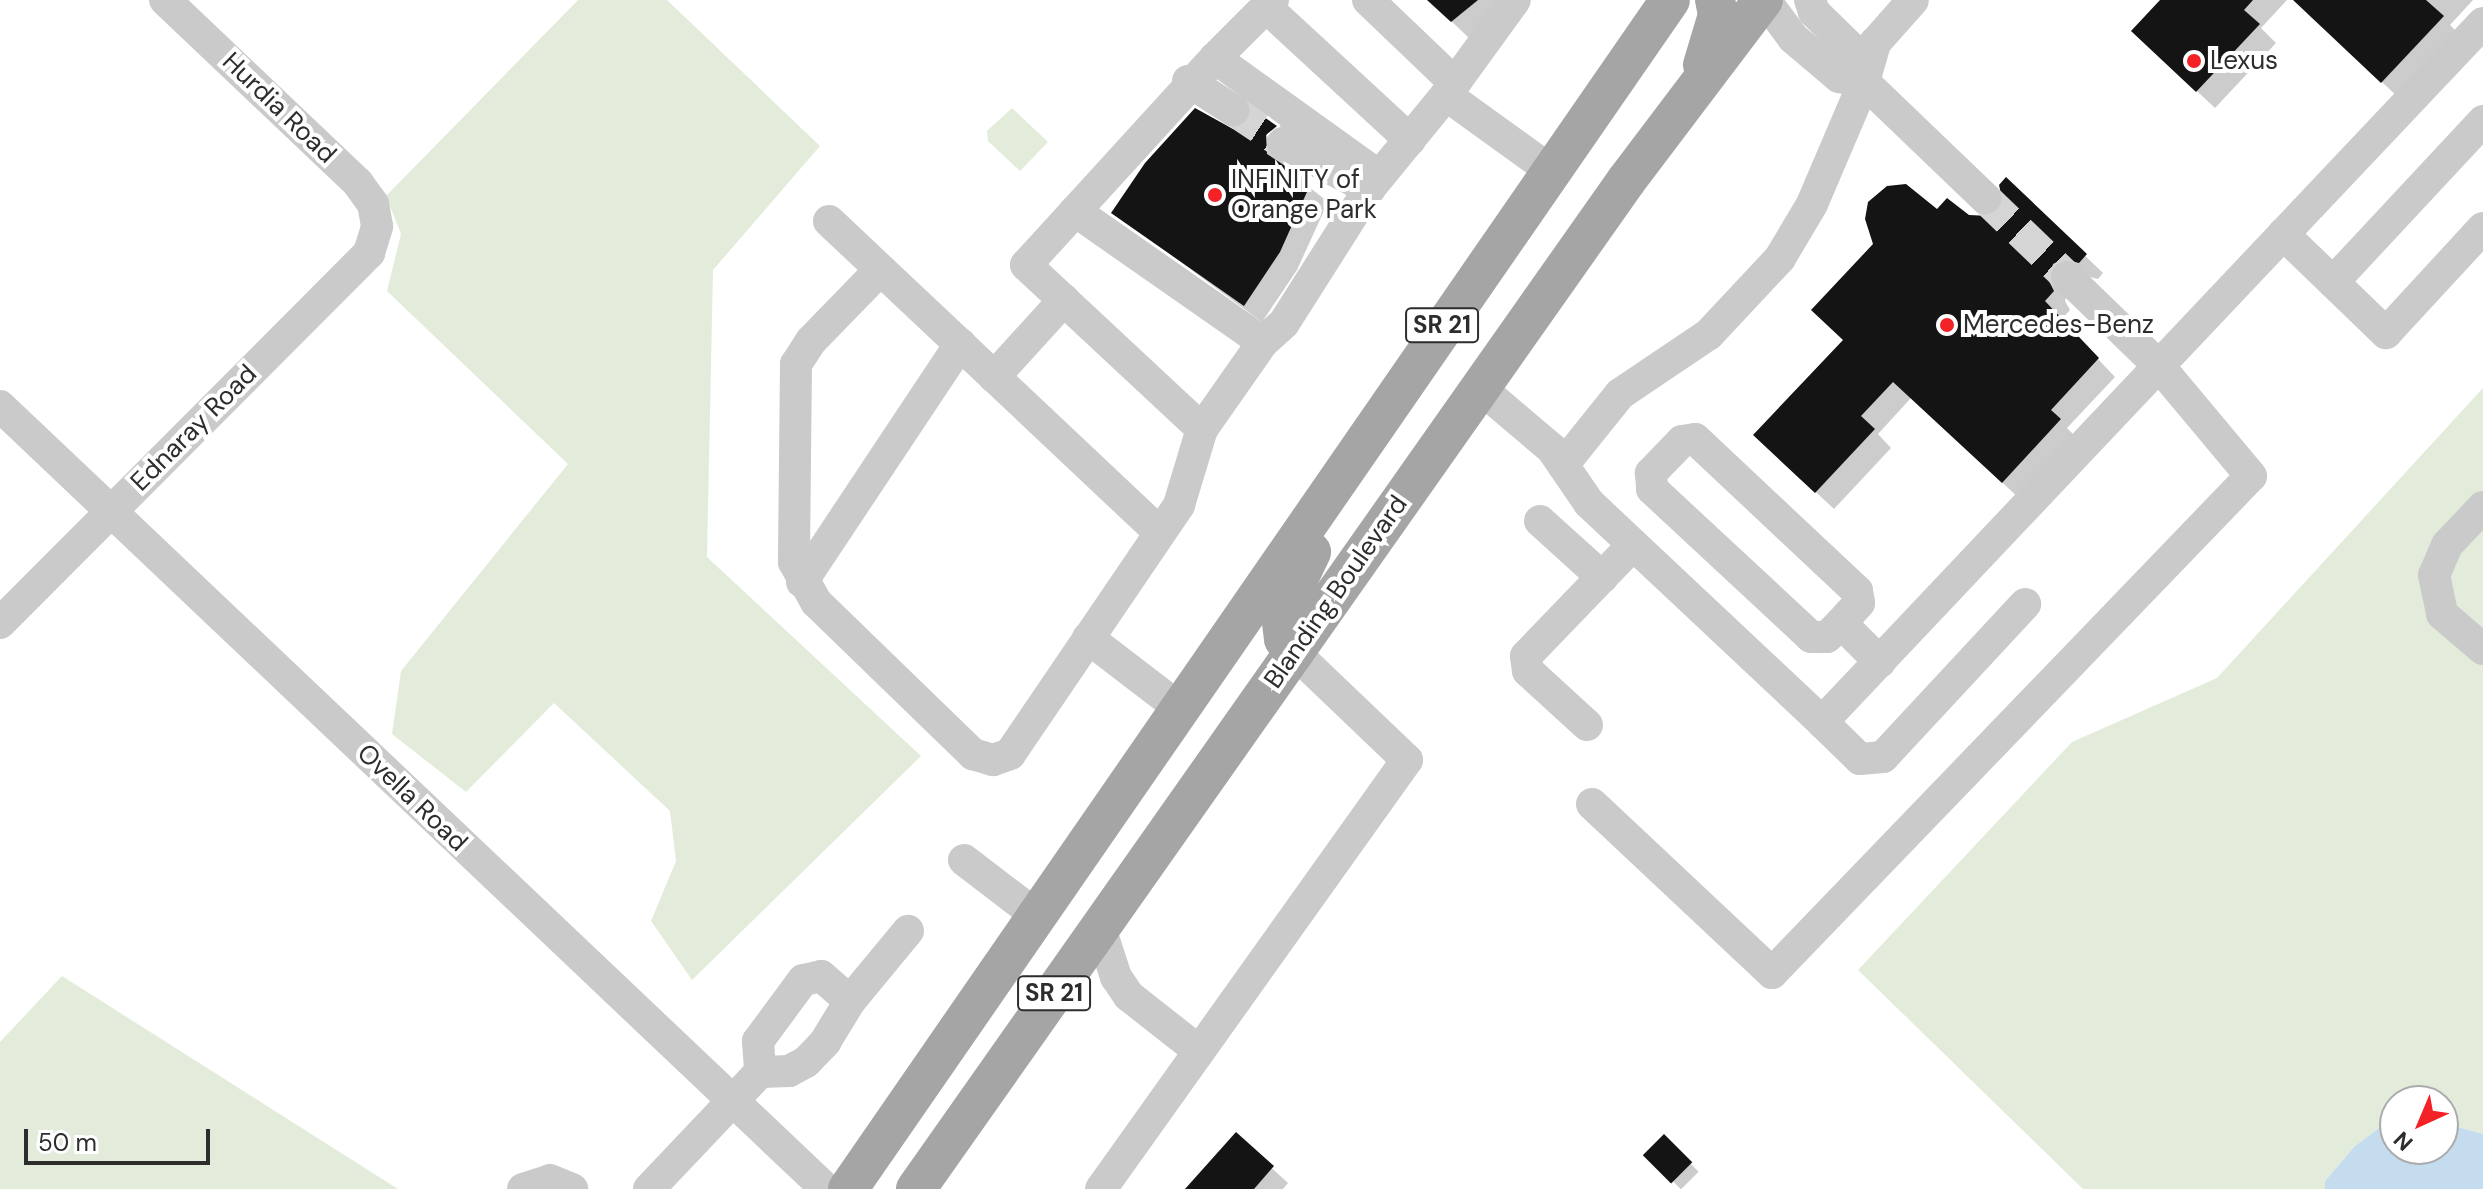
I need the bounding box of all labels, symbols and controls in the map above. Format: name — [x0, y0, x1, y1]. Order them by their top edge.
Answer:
place label: Lexus — [2210, 45, 2278, 77]
street label: Hurdia Road — [216, 46, 342, 170]
marker: Lexus — [2185, 52, 2203, 70]
place label: INFINITY of Orange Park — [1231, 164, 1377, 226]
marker: INFINITY of Orange Park — [1206, 186, 1224, 204]
road number: SR 21 — [1404, 305, 1480, 345]
place label: Mercedes-Benz — [1963, 309, 2154, 341]
marker: Mercedes-Benz — [1938, 316, 1956, 334]
street label: Ednaray Road — [125, 359, 263, 497]
street label: Blanding Boulevard — [1258, 490, 1414, 694]
street label: Ovella Road — [350, 738, 474, 858]
road number: SR 21 — [1016, 973, 1092, 1013]
north arrow — [2379, 1085, 2459, 1165]
scale bar — [28, 1113, 214, 1163]
text: N — [2388, 1125, 2419, 1157]
text: 50 m — [38, 1127, 97, 1158]

